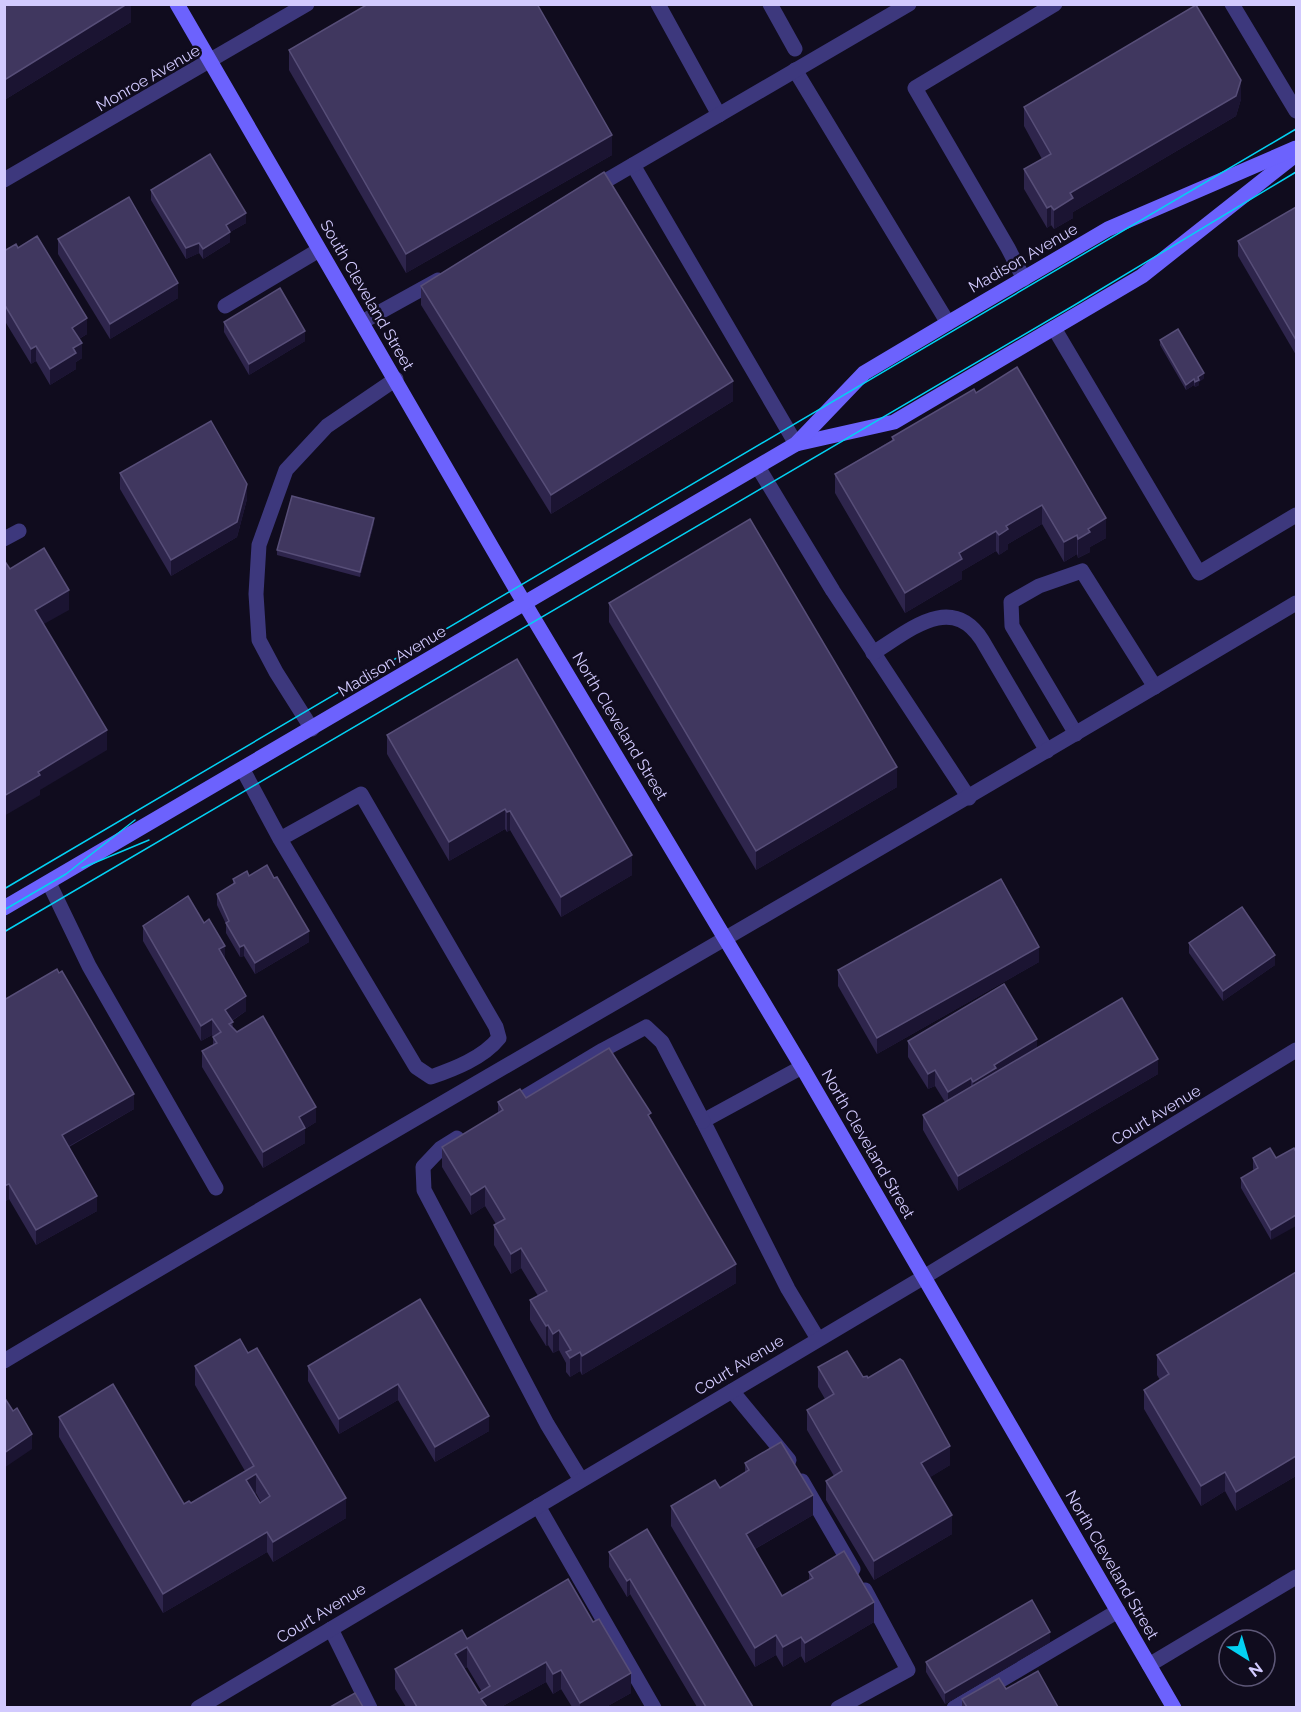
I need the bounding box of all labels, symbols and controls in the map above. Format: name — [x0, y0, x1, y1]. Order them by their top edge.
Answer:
street label: Monroe Avenue — [93, 41, 203, 115]
street label: South Cleveland Street — [316, 216, 418, 374]
street label: Madison Avenue — [965, 219, 1081, 297]
street label: Madison Avenue — [335, 621, 449, 701]
street label: North Cleveland Street — [568, 649, 672, 804]
street label: North Cleveland Street — [818, 1066, 919, 1222]
street label: Court Avenue — [1108, 1081, 1204, 1149]
street label: Court Avenue — [691, 1331, 787, 1399]
street label: North Cleveland Street — [1062, 1487, 1163, 1643]
street label: Court Avenue — [273, 1579, 369, 1647]
north arrow — [1217, 1628, 1277, 1688]
text: N — [1245, 1658, 1266, 1681]

